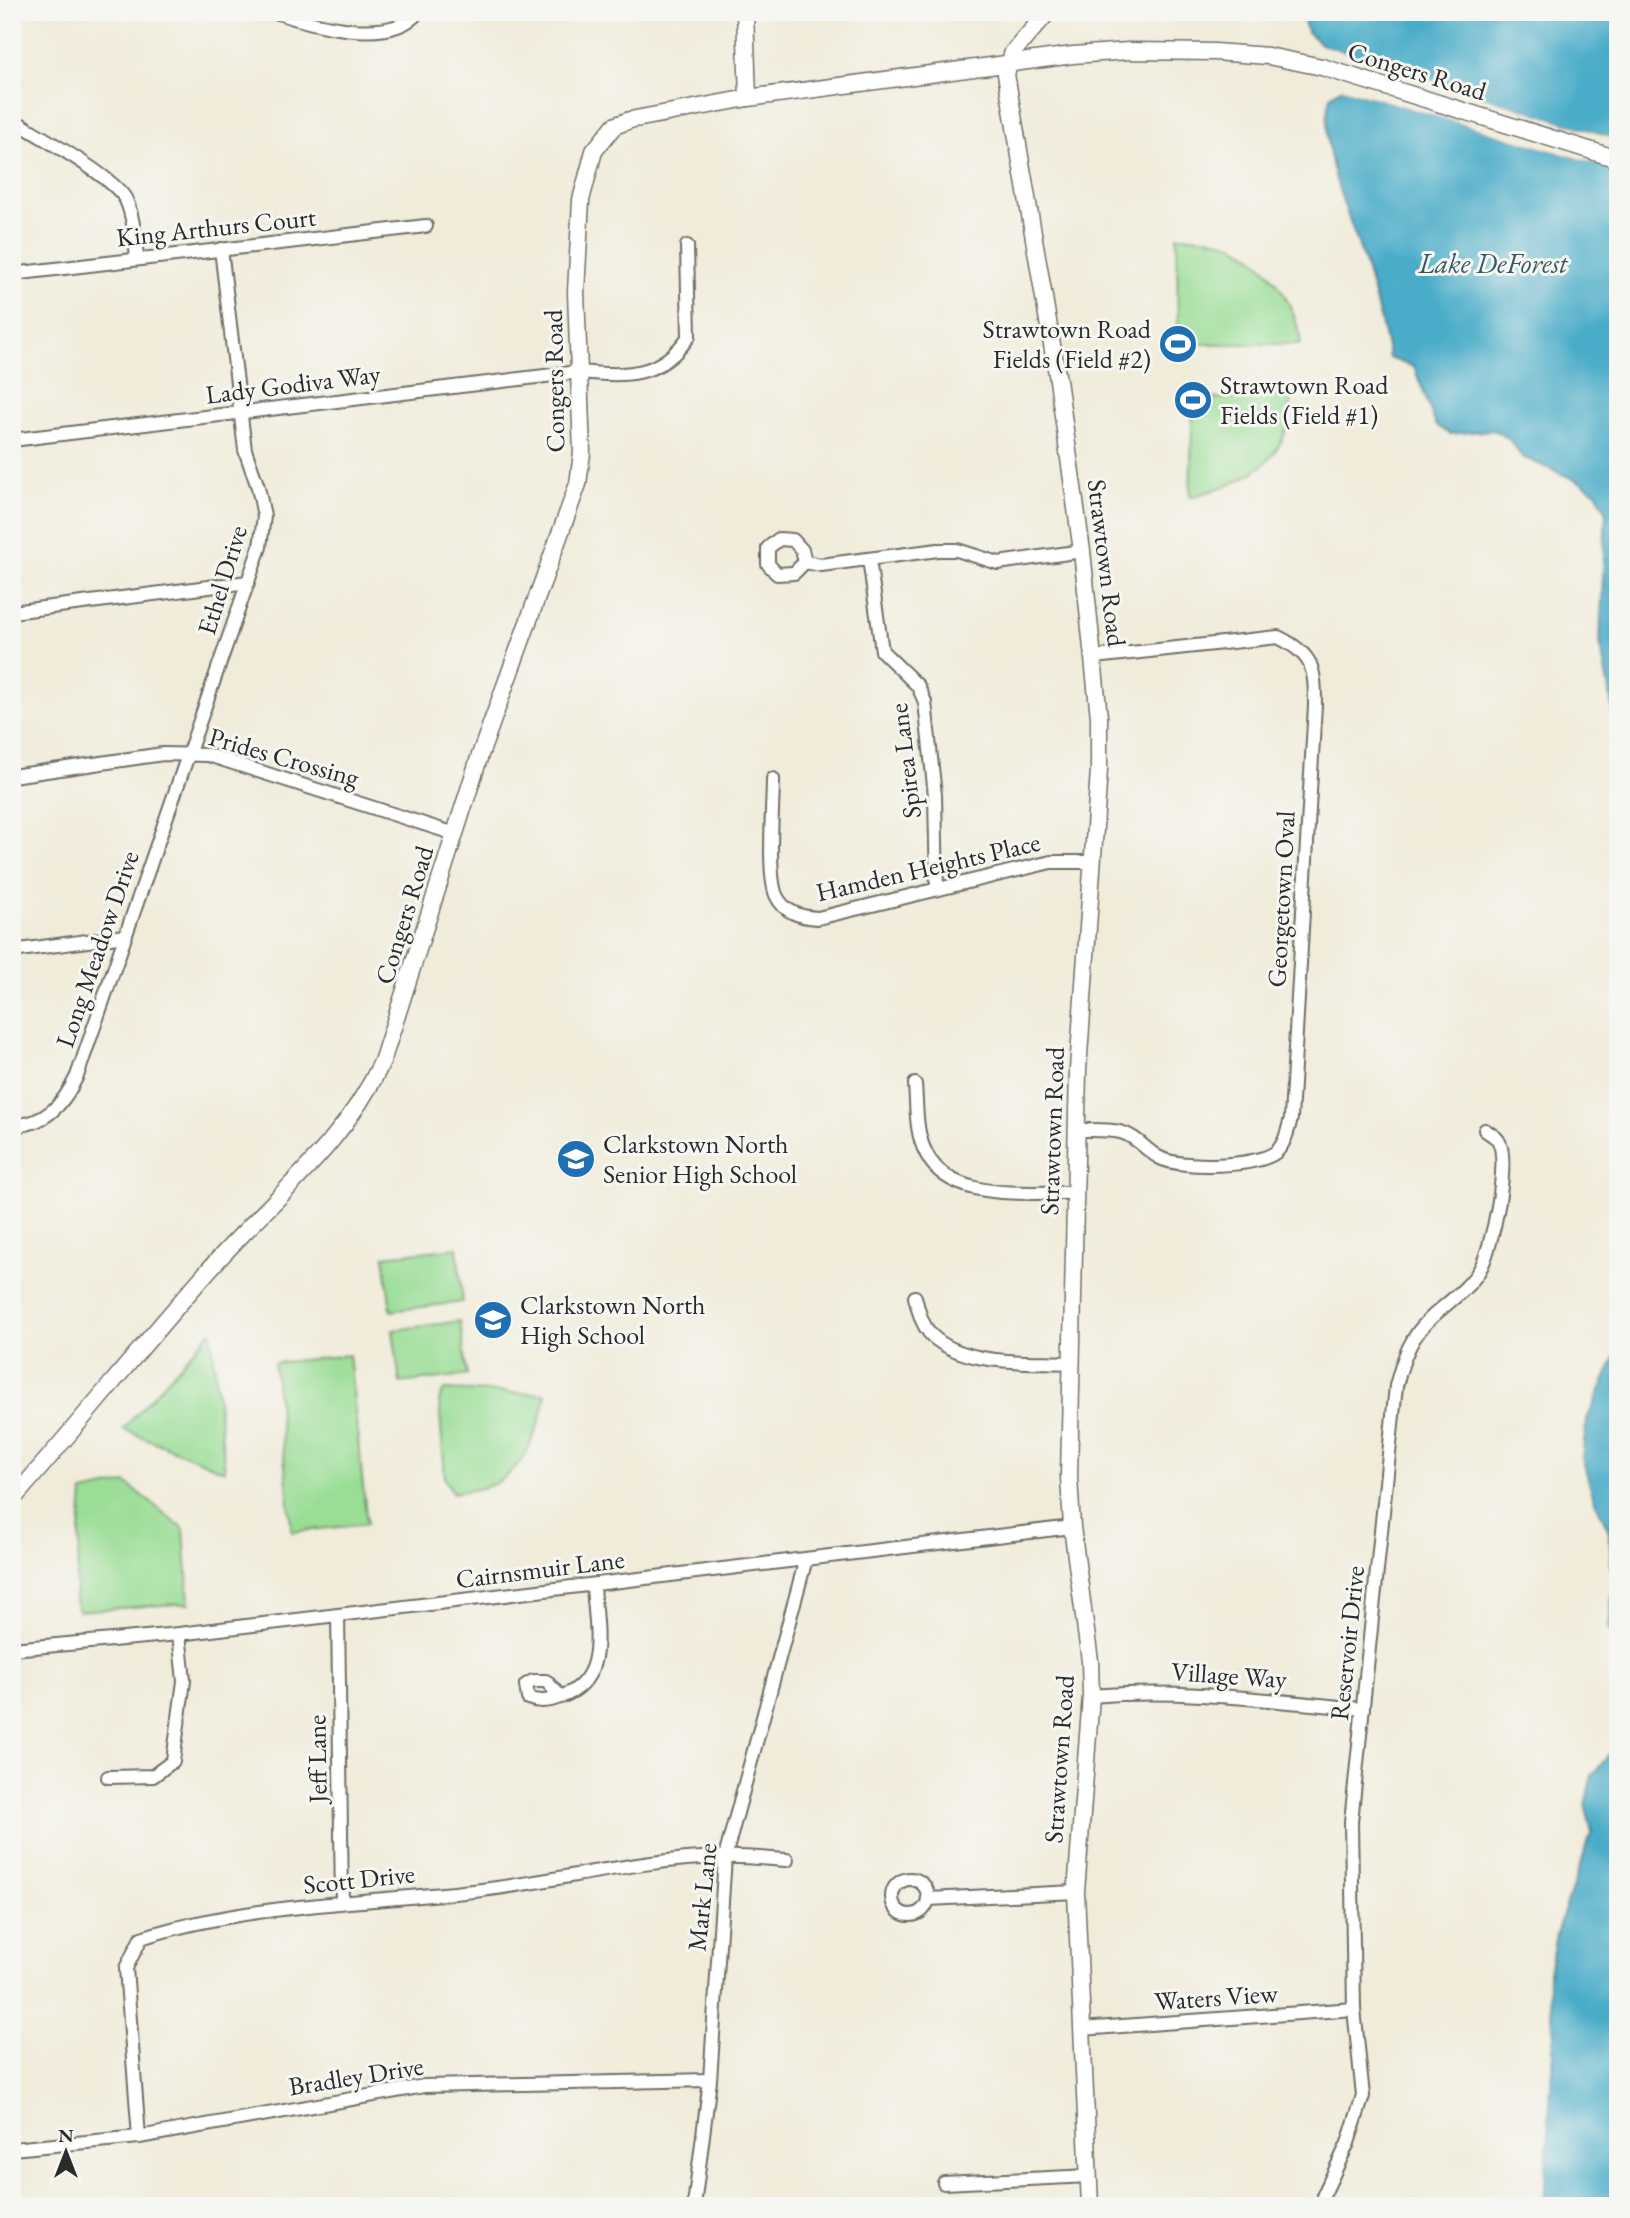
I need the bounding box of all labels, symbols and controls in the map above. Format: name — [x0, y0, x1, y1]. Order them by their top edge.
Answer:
street label: Congers Road — [1344, 34, 1491, 108]
street label: King Arthurs Court — [115, 200, 317, 254]
water label: Lake DeForest — [1418, 245, 1569, 281]
street label: Congers Road — [536, 308, 572, 453]
place label: Strawtown Road Fields (Field #2) — [983, 312, 1152, 376]
sports icon: Strawtown Road Fields (Field #2) — [1157, 323, 1199, 365]
street label: Lady Godiva Way — [204, 356, 383, 412]
place label: Strawtown Road Fields (Field #1) — [1220, 368, 1389, 432]
sports icon: Strawtown Road Fields (Field #1) — [1172, 379, 1214, 421]
street label: Strawtown Road — [1080, 477, 1134, 649]
street label: Ethel Drive — [189, 521, 255, 639]
street label: Spirea Lane — [881, 701, 929, 821]
street label: Prides Crossing — [205, 719, 364, 795]
street label: Georgetown Oval — [1259, 810, 1303, 988]
street label: Hamden Heights Place — [813, 825, 1043, 909]
street label: Congers Road — [367, 841, 441, 988]
street label: Long Meadow Drive — [47, 846, 147, 1052]
street label: Strawtown Road — [1032, 1045, 1072, 1216]
place label: Clarkstown North Senior High School — [603, 1127, 797, 1191]
school or university icon: Clarkstown North Senior High School — [555, 1138, 597, 1180]
place label: Clarkstown North High School — [520, 1288, 705, 1352]
school or university icon: Clarkstown North High School — [472, 1299, 514, 1341]
street label: Cairnsmuir Lane — [454, 1542, 626, 1596]
street label: Reservoir Drive — [1322, 1564, 1372, 1722]
street label: Village Way — [1170, 1654, 1288, 1696]
street label: Strawtown Road — [1036, 1673, 1082, 1844]
street label: Jeff Lane — [299, 1714, 335, 1806]
street label: Mark Lane — [679, 1841, 725, 1953]
street label: Scott Drive — [301, 1856, 417, 1902]
street label: Waters View — [1153, 1976, 1279, 2018]
street label: Bradley Drive — [286, 2049, 426, 2103]
north arrow — [32, 2116, 102, 2186]
text: N — [58, 2123, 74, 2148]

